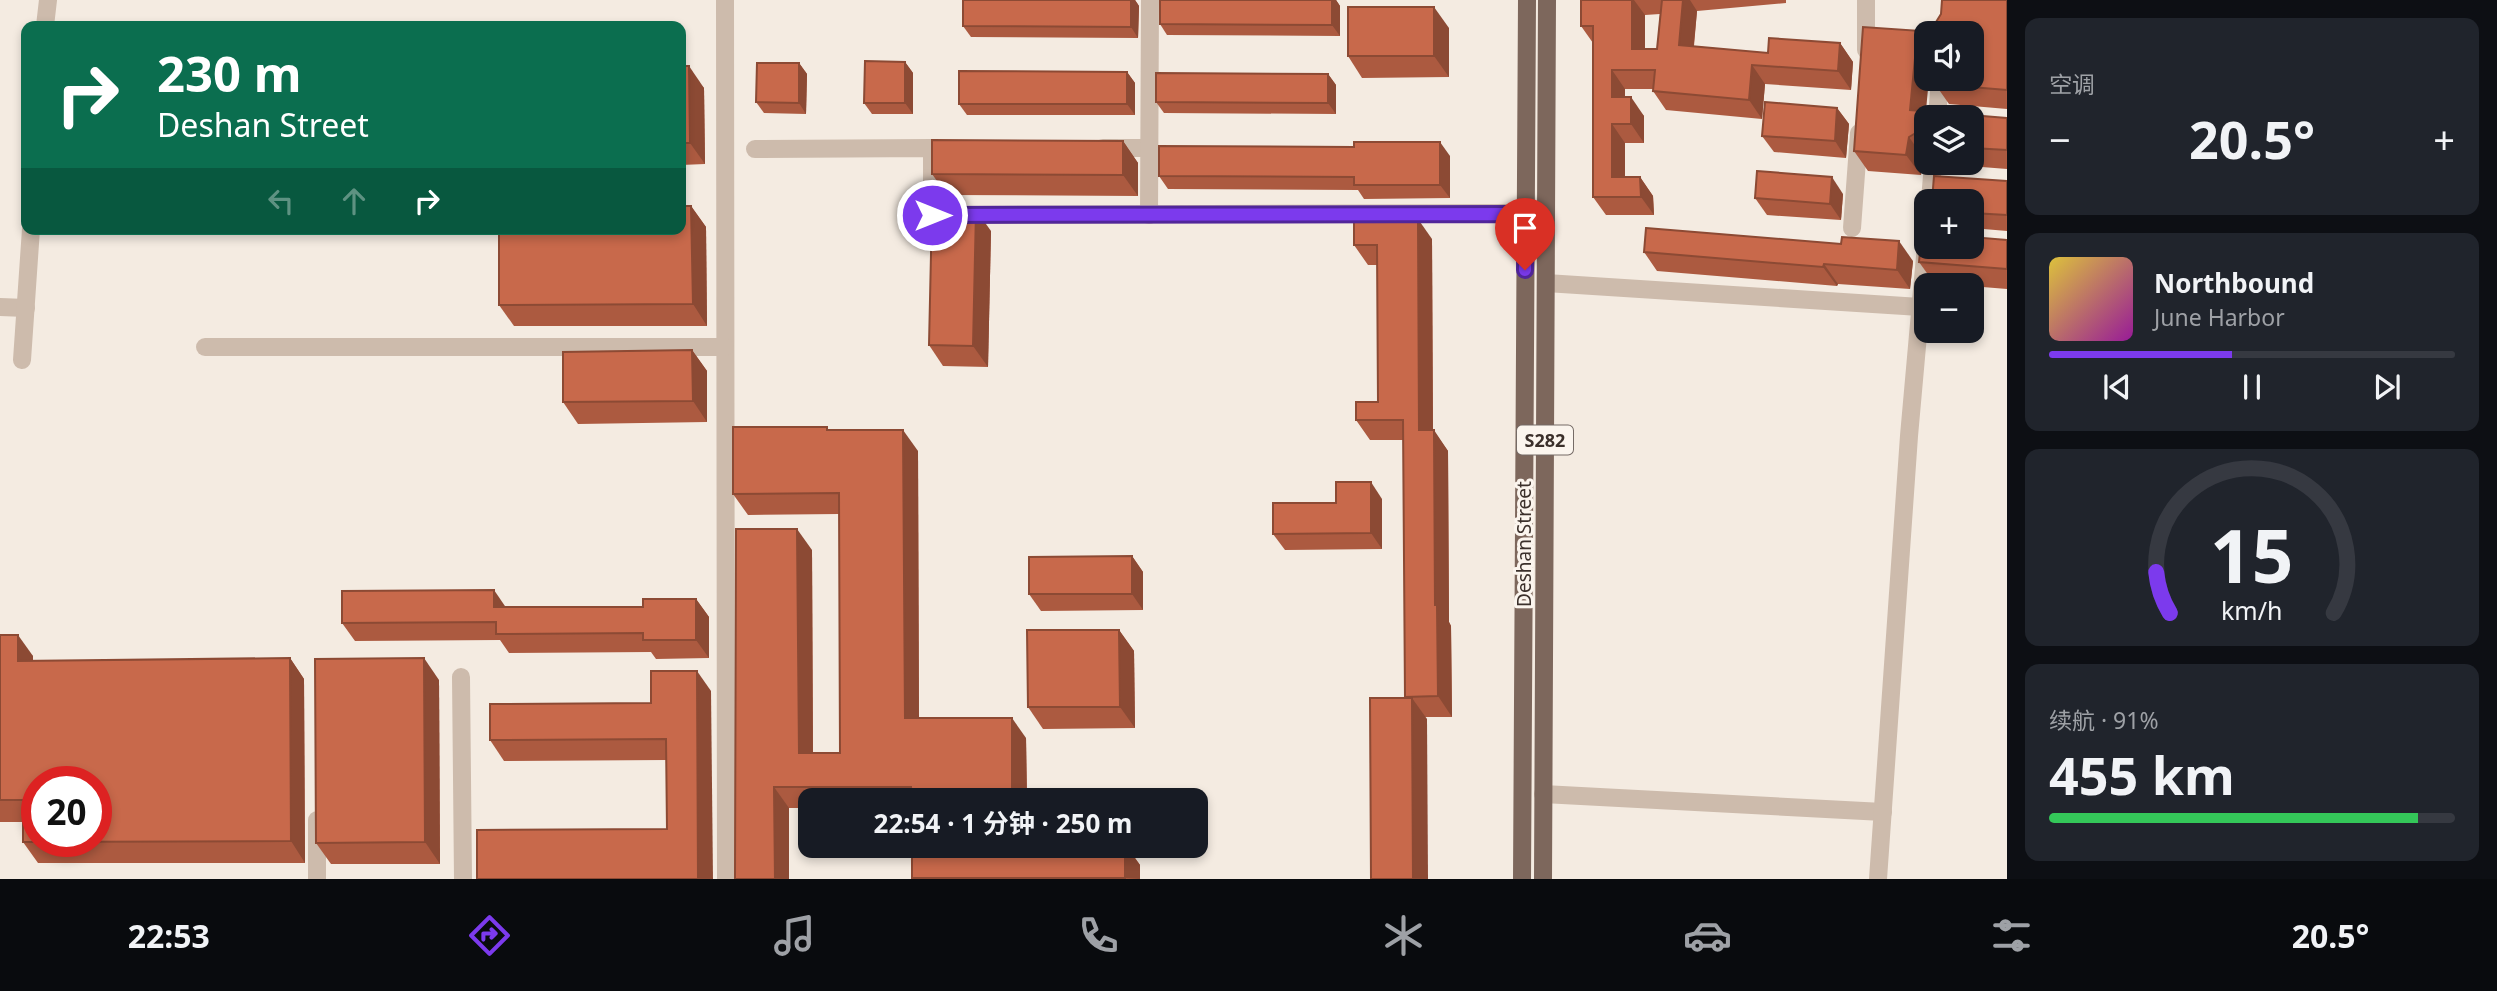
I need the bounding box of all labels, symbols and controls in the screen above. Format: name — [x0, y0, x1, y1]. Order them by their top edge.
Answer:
map controls — [1914, 21, 1984, 343]
button: sound — [1914, 21, 1984, 91]
text: 230 m — [157, 40, 302, 106]
icon: right — [42, 49, 133, 140]
text: 空调 — [2049, 68, 2095, 100]
text: Deshan Street — [157, 103, 369, 146]
text: 20.5° — [2189, 103, 2315, 174]
button: layers — [1914, 105, 1984, 175]
text: − — [2049, 113, 2071, 165]
text: + — [2433, 113, 2455, 165]
position arrow — [895, 178, 969, 252]
icon: left — [262, 182, 300, 220]
icon: ahead — [335, 182, 373, 220]
icon: right — [408, 182, 446, 220]
button: + — [1914, 189, 1984, 259]
pin — [1495, 198, 1555, 270]
icon: arrive — [1506, 209, 1544, 247]
text: Northbound — [2154, 265, 2314, 301]
button: − — [1914, 273, 1984, 343]
text: June Harbor — [2154, 301, 2285, 333]
icon: previous — [2098, 368, 2136, 406]
icon: pause — [2233, 368, 2271, 406]
icon: next — [2368, 368, 2406, 406]
road number: S282 — [1517, 426, 1573, 454]
street label: Deshan Street — [1511, 481, 1537, 607]
text: 15 — [2210, 506, 2294, 605]
text: km/h — [2221, 593, 2283, 627]
text: 续航 · 91% — [2049, 704, 2159, 736]
text: 455 km — [2049, 739, 2235, 810]
speed limit sign: 20 — [21, 766, 112, 857]
text: 22:54 · 1 分钟 · 250 m — [874, 805, 1132, 841]
icon: directions — [465, 911, 514, 960]
icon: music — [770, 911, 819, 960]
icon: phone — [1074, 911, 1123, 960]
icon: climate — [1379, 911, 1428, 960]
icon: car — [1683, 911, 1732, 960]
icon: filters — [1987, 911, 2036, 960]
text: 22:53 — [128, 914, 210, 957]
text: 20.5° — [2292, 914, 2369, 957]

